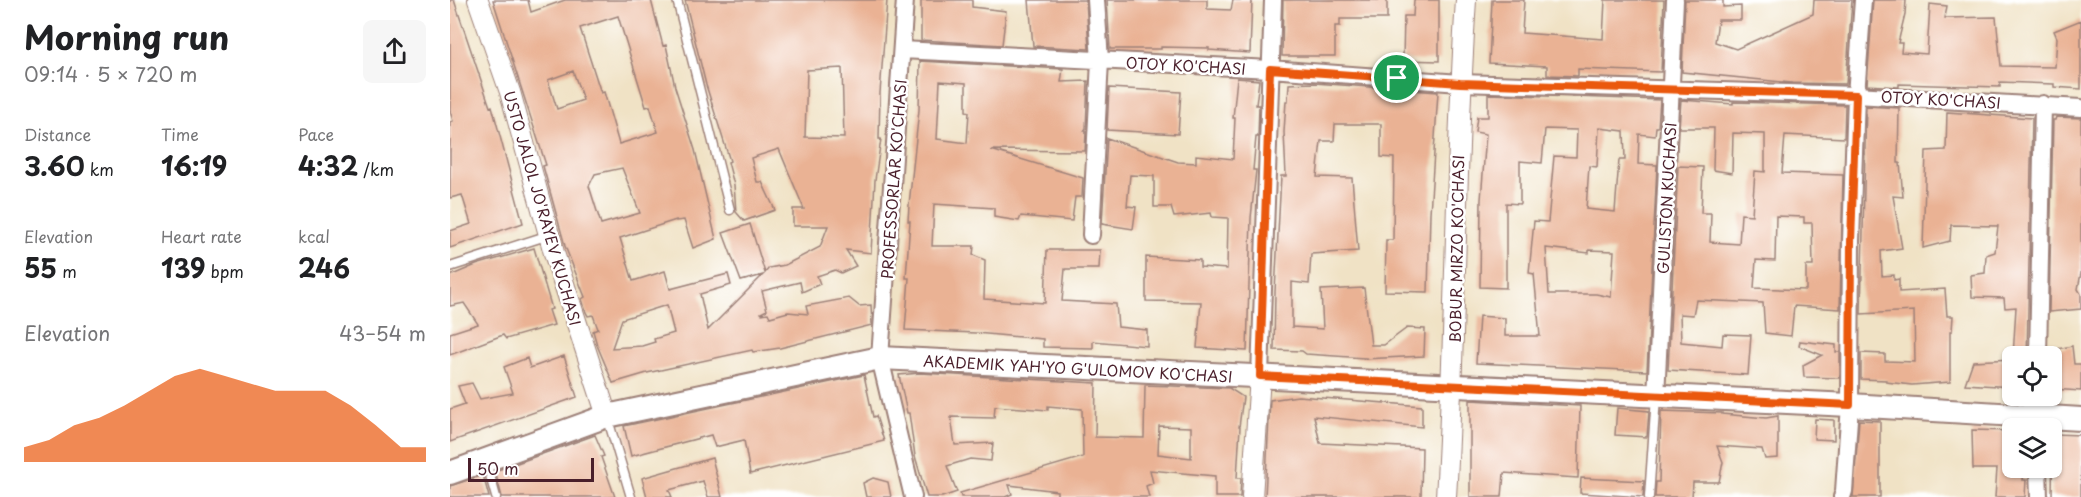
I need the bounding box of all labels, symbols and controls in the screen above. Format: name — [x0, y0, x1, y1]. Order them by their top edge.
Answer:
text: Morning run — [24, 11, 229, 61]
button: share — [363, 20, 426, 83]
street label: OTOY KO'CHASI — [1125, 50, 1247, 80]
pin — [1371, 52, 1422, 103]
text: 09:14 · 5 × 720 m — [24, 59, 198, 89]
icon: arrive — [1380, 61, 1413, 94]
street label: PROFESSORLAR KO'CHASI — [875, 78, 911, 280]
street label: OTOY KO'CHASI — [1880, 84, 2002, 114]
street label: USTO JALOL JO'RAYEV KUCHASI — [498, 88, 588, 328]
text: Distance — [24, 122, 91, 146]
text: Time — [161, 122, 199, 146]
text: Pace — [298, 122, 334, 146]
street label: GULISTON KUCHASI — [1651, 122, 1681, 274]
text: 3.60 — [24, 146, 85, 185]
text: 16:19 — [161, 146, 227, 185]
text: 4:32 — [298, 146, 358, 185]
street label: BOBUR MIRZO KO'CHASI — [1443, 155, 1469, 343]
text: km — [85, 157, 114, 181]
text: /km — [358, 157, 394, 181]
text: Elevation — [24, 224, 93, 248]
text: Heart rate — [161, 224, 242, 248]
text: kcal — [298, 224, 330, 248]
text: 55 — [24, 248, 57, 287]
text: 139 — [161, 248, 206, 287]
text: 246 — [298, 248, 350, 287]
text: m — [57, 259, 77, 283]
text: bpm — [206, 259, 244, 283]
text: Elevation — [24, 318, 110, 348]
text: 43–54 m — [339, 318, 426, 348]
map controls — [2002, 346, 2062, 478]
button: locate — [2002, 346, 2062, 406]
street label: AKADEMIK YAH'YO G'ULOMOV KO'CHASI — [923, 348, 1233, 388]
button: layers — [2002, 418, 2062, 478]
scale bar — [468, 455, 594, 482]
text: 50 m — [477, 456, 518, 480]

